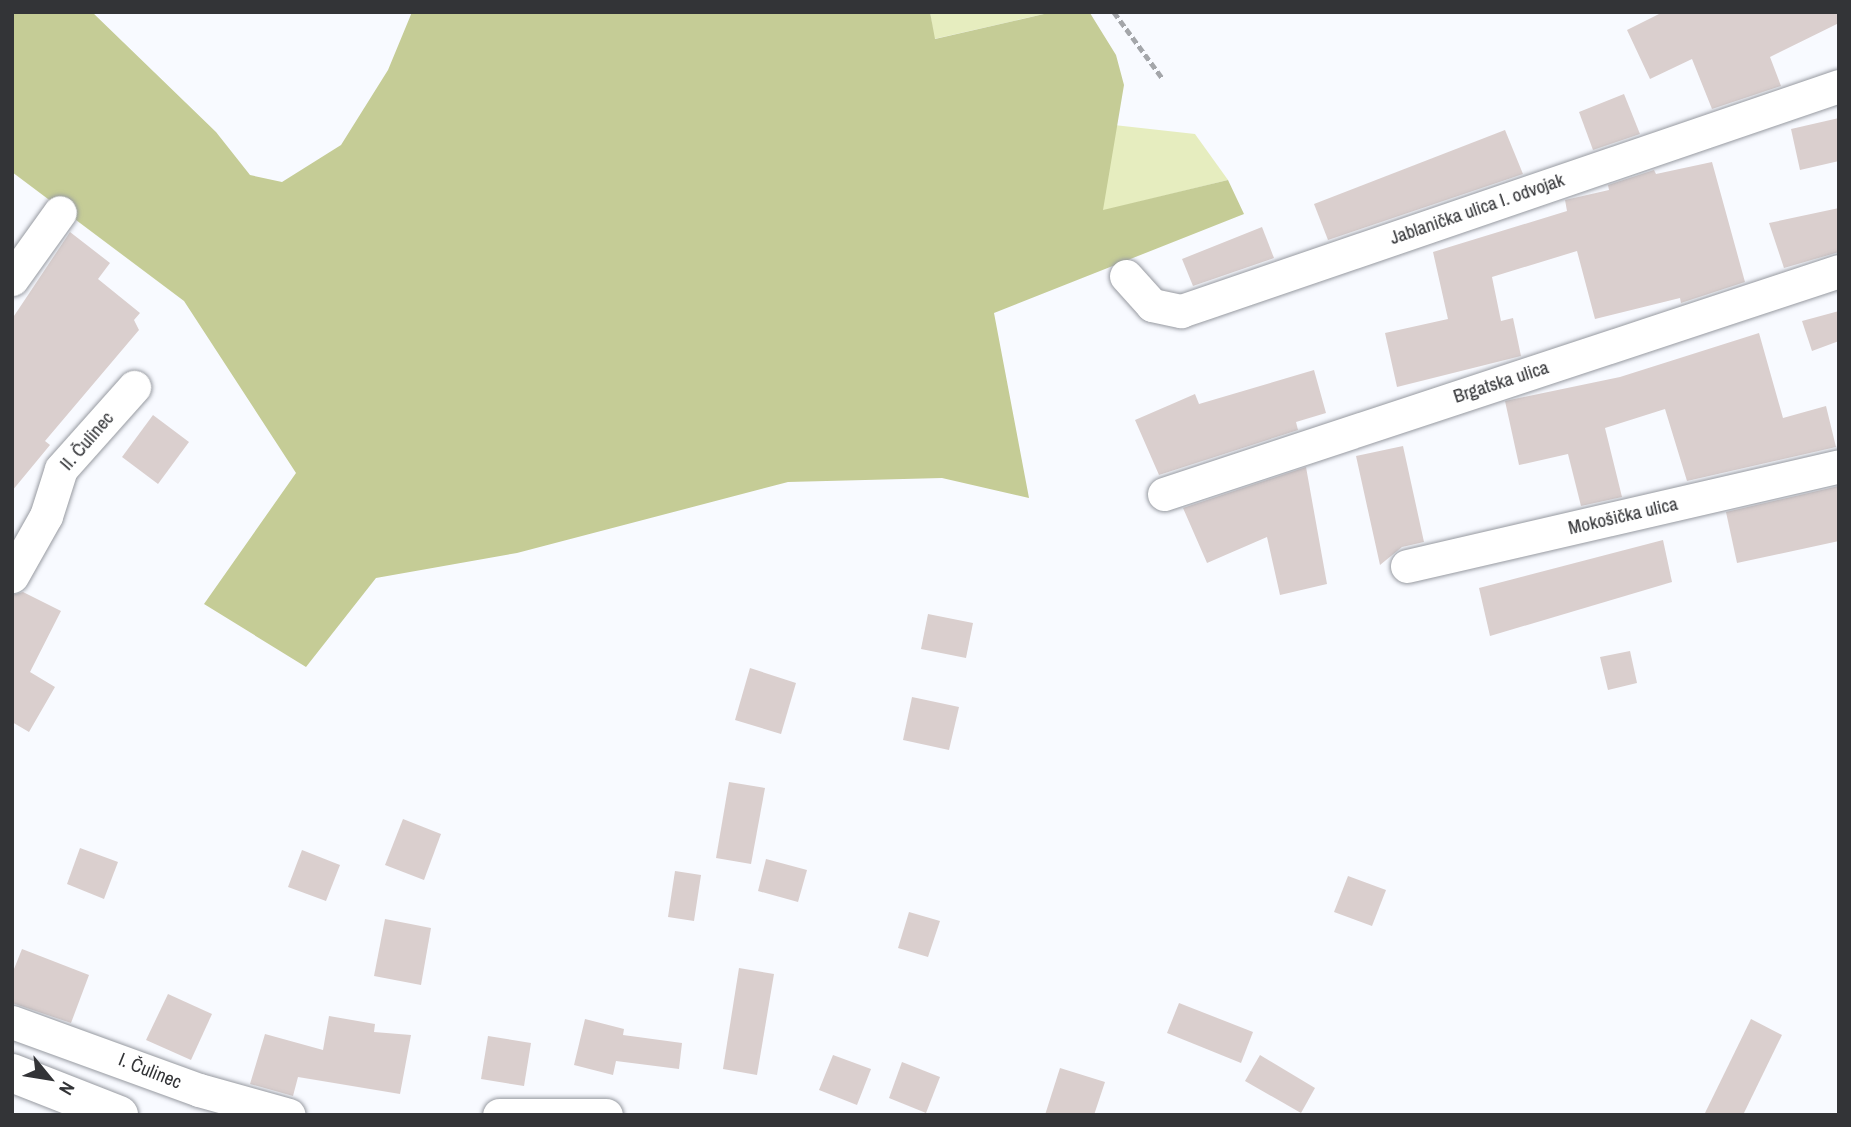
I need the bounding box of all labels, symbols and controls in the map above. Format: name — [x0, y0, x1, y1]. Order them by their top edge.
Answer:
street label: Jablanička ulica I. odvojak — [1387, 168, 1567, 250]
street label: Brgatska ulica — [1451, 356, 1551, 408]
street label: II. Čulinec — [55, 407, 119, 475]
street label: Mokošička ulica — [1566, 492, 1680, 540]
north arrow — [14, 1043, 84, 1113]
street label: I. Čulinec — [115, 1048, 185, 1094]
text: N — [53, 1077, 81, 1100]

